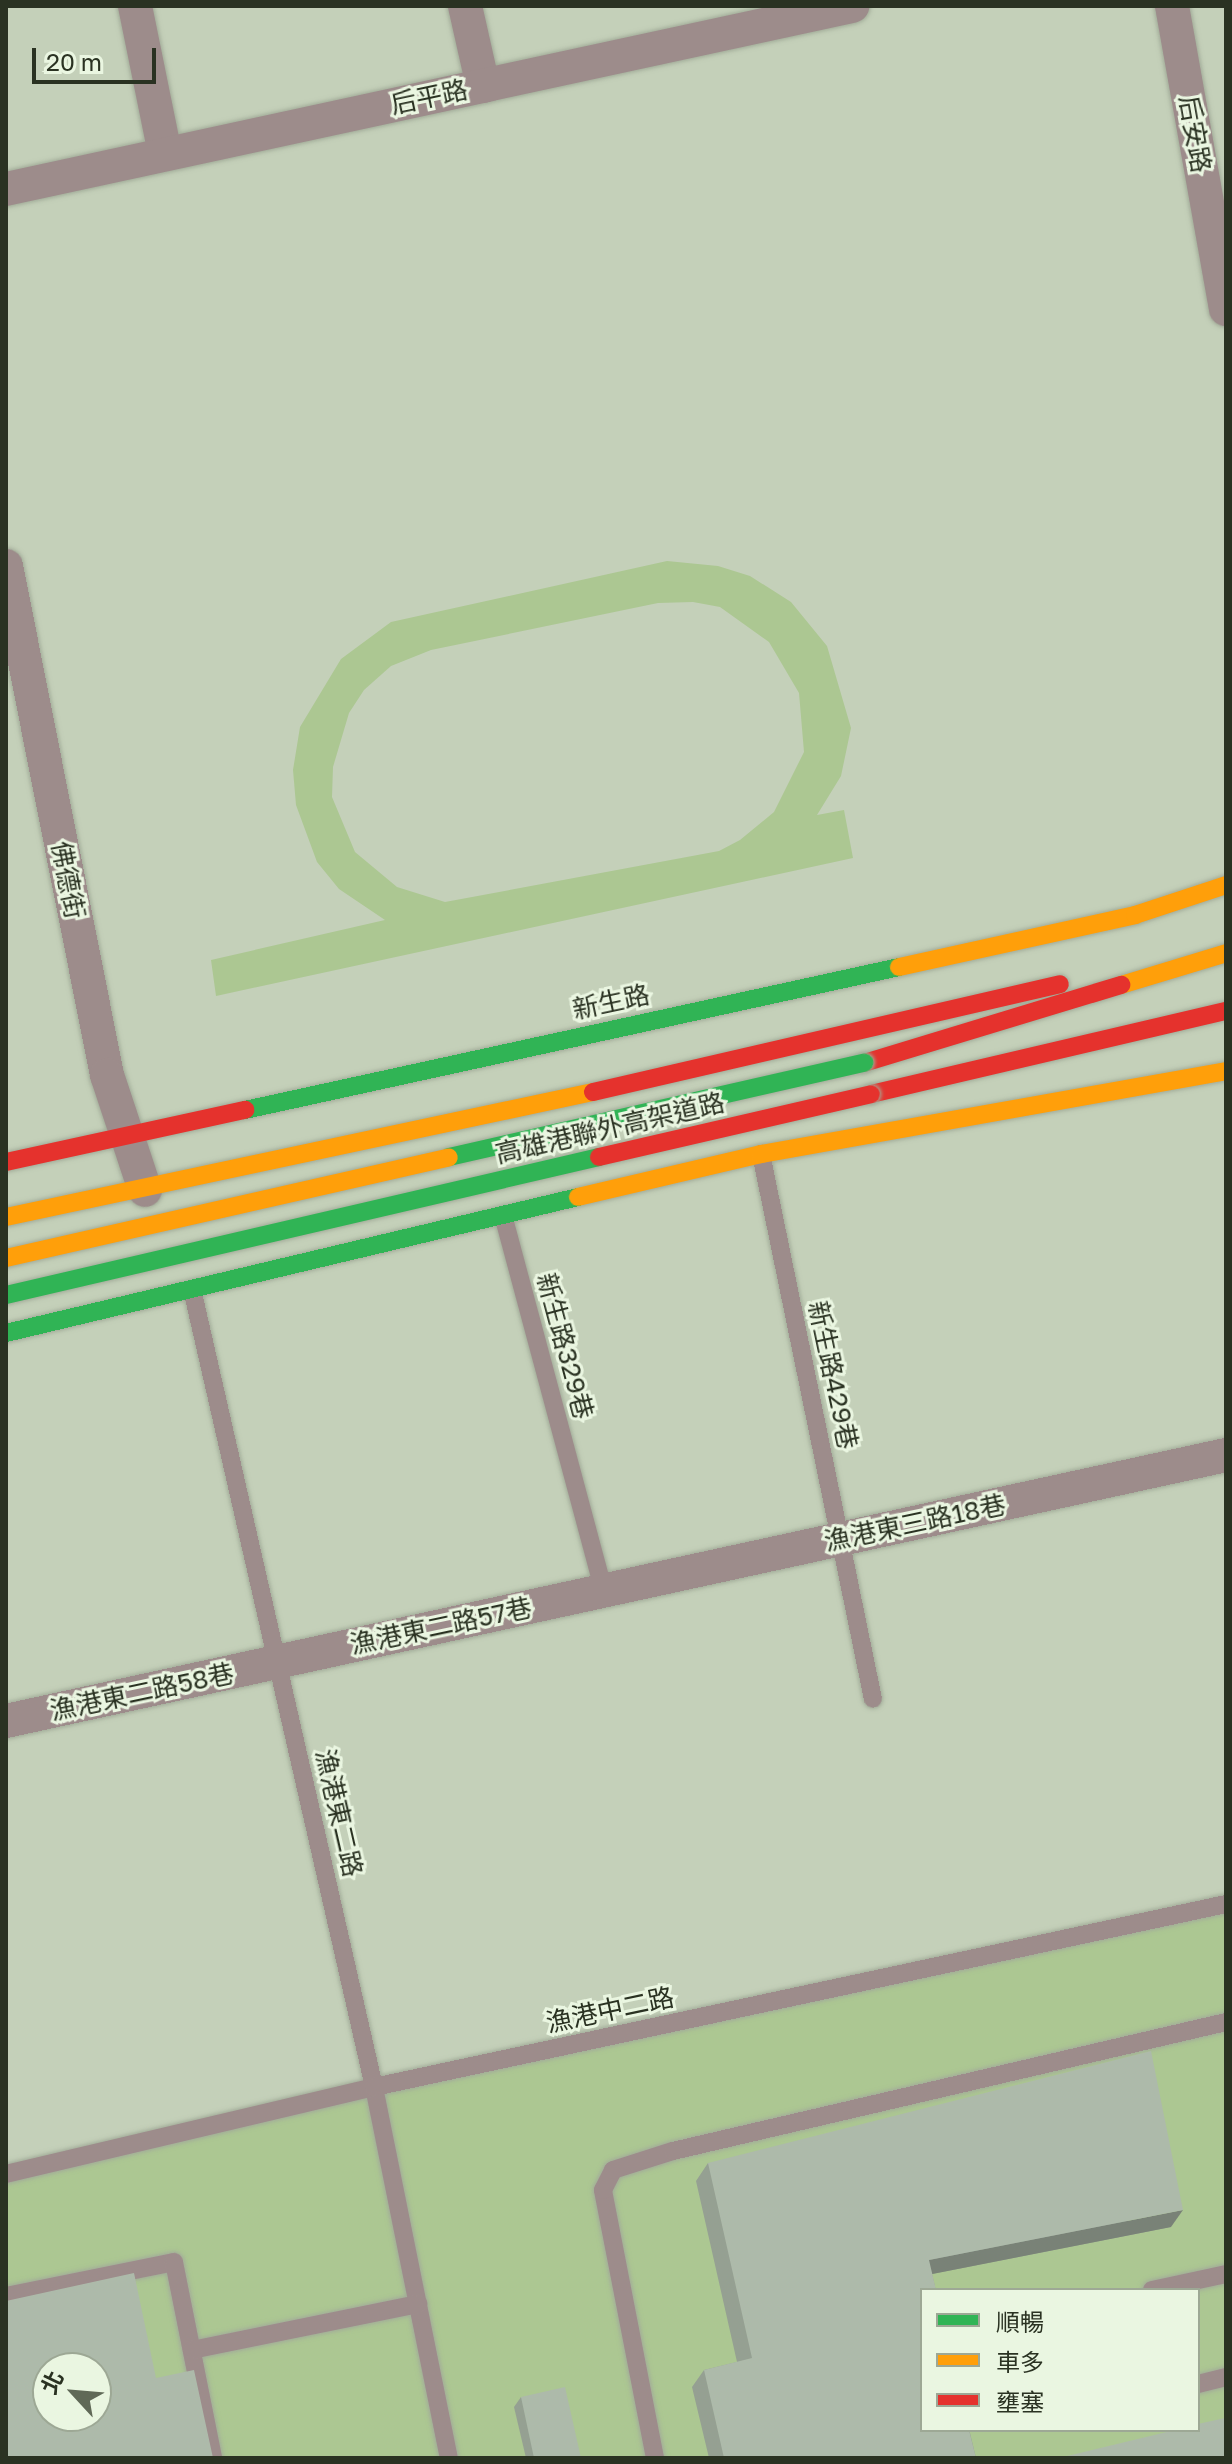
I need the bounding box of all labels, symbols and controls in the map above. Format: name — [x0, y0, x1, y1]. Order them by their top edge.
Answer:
scale bar — [36, 32, 160, 82]
text: 20 m — [46, 47, 102, 76]
street label: 后平路 — [388, 74, 470, 120]
street label: 后安路 — [1173, 93, 1217, 175]
street label: 佛德街 — [45, 839, 91, 921]
street label: 新生路 — [570, 979, 652, 1025]
street label: 高雄港聯外高架道路 — [492, 1086, 728, 1170]
street label: 新生路329巷 — [531, 1270, 599, 1422]
street label: 新生路429巷 — [802, 1298, 864, 1452]
street label: 漁港東三路18巷 — [822, 1489, 1008, 1557]
street label: 漁港東二路57巷 — [347, 1592, 535, 1660]
street label: 漁港東二路58巷 — [47, 1657, 237, 1727]
street label: 漁港東二路 — [309, 1746, 369, 1880]
street label: 漁港中二路 — [543, 1981, 677, 2039]
legend — [920, 2288, 1200, 2432]
text: 順暢 — [996, 2307, 1044, 2336]
text: 車多 — [996, 2347, 1044, 2376]
north arrow — [32, 2352, 112, 2432]
text: 北 — [35, 2366, 69, 2398]
text: 壅塞 — [996, 2387, 1044, 2416]

